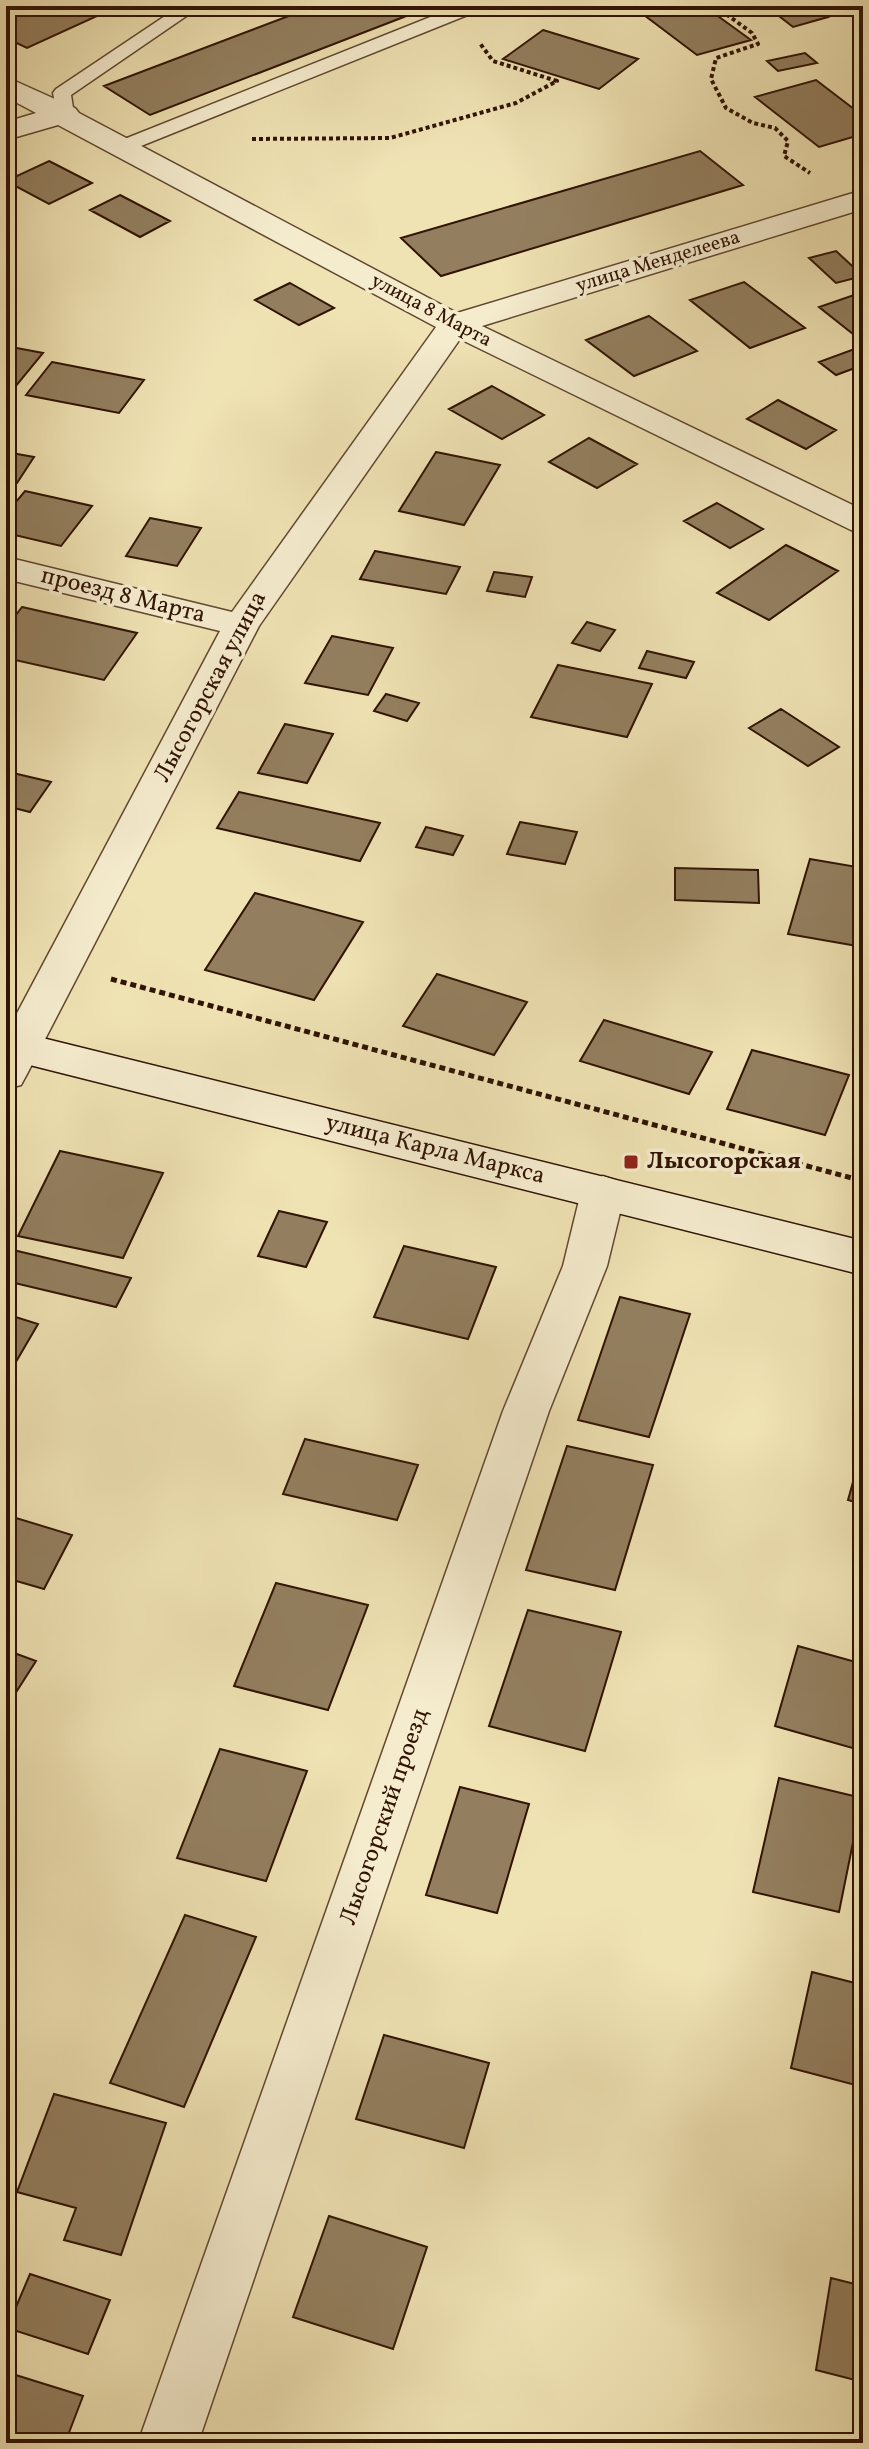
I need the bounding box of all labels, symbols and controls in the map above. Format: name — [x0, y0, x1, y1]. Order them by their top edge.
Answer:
street label: улица Менделеева — [572, 224, 744, 300]
street label: улица 8 Марта — [366, 267, 496, 355]
street label: проезд 8 Марта — [37, 559, 209, 633]
street label: Лысогорская улица — [146, 585, 276, 789]
street label: улица Карла Маркса — [322, 1106, 548, 1194]
place label: Лысогорская — [647, 1145, 801, 1179]
marker: Лысогорская — [622, 1153, 640, 1171]
street label: Лысогорский проезд — [332, 1704, 438, 1930]

